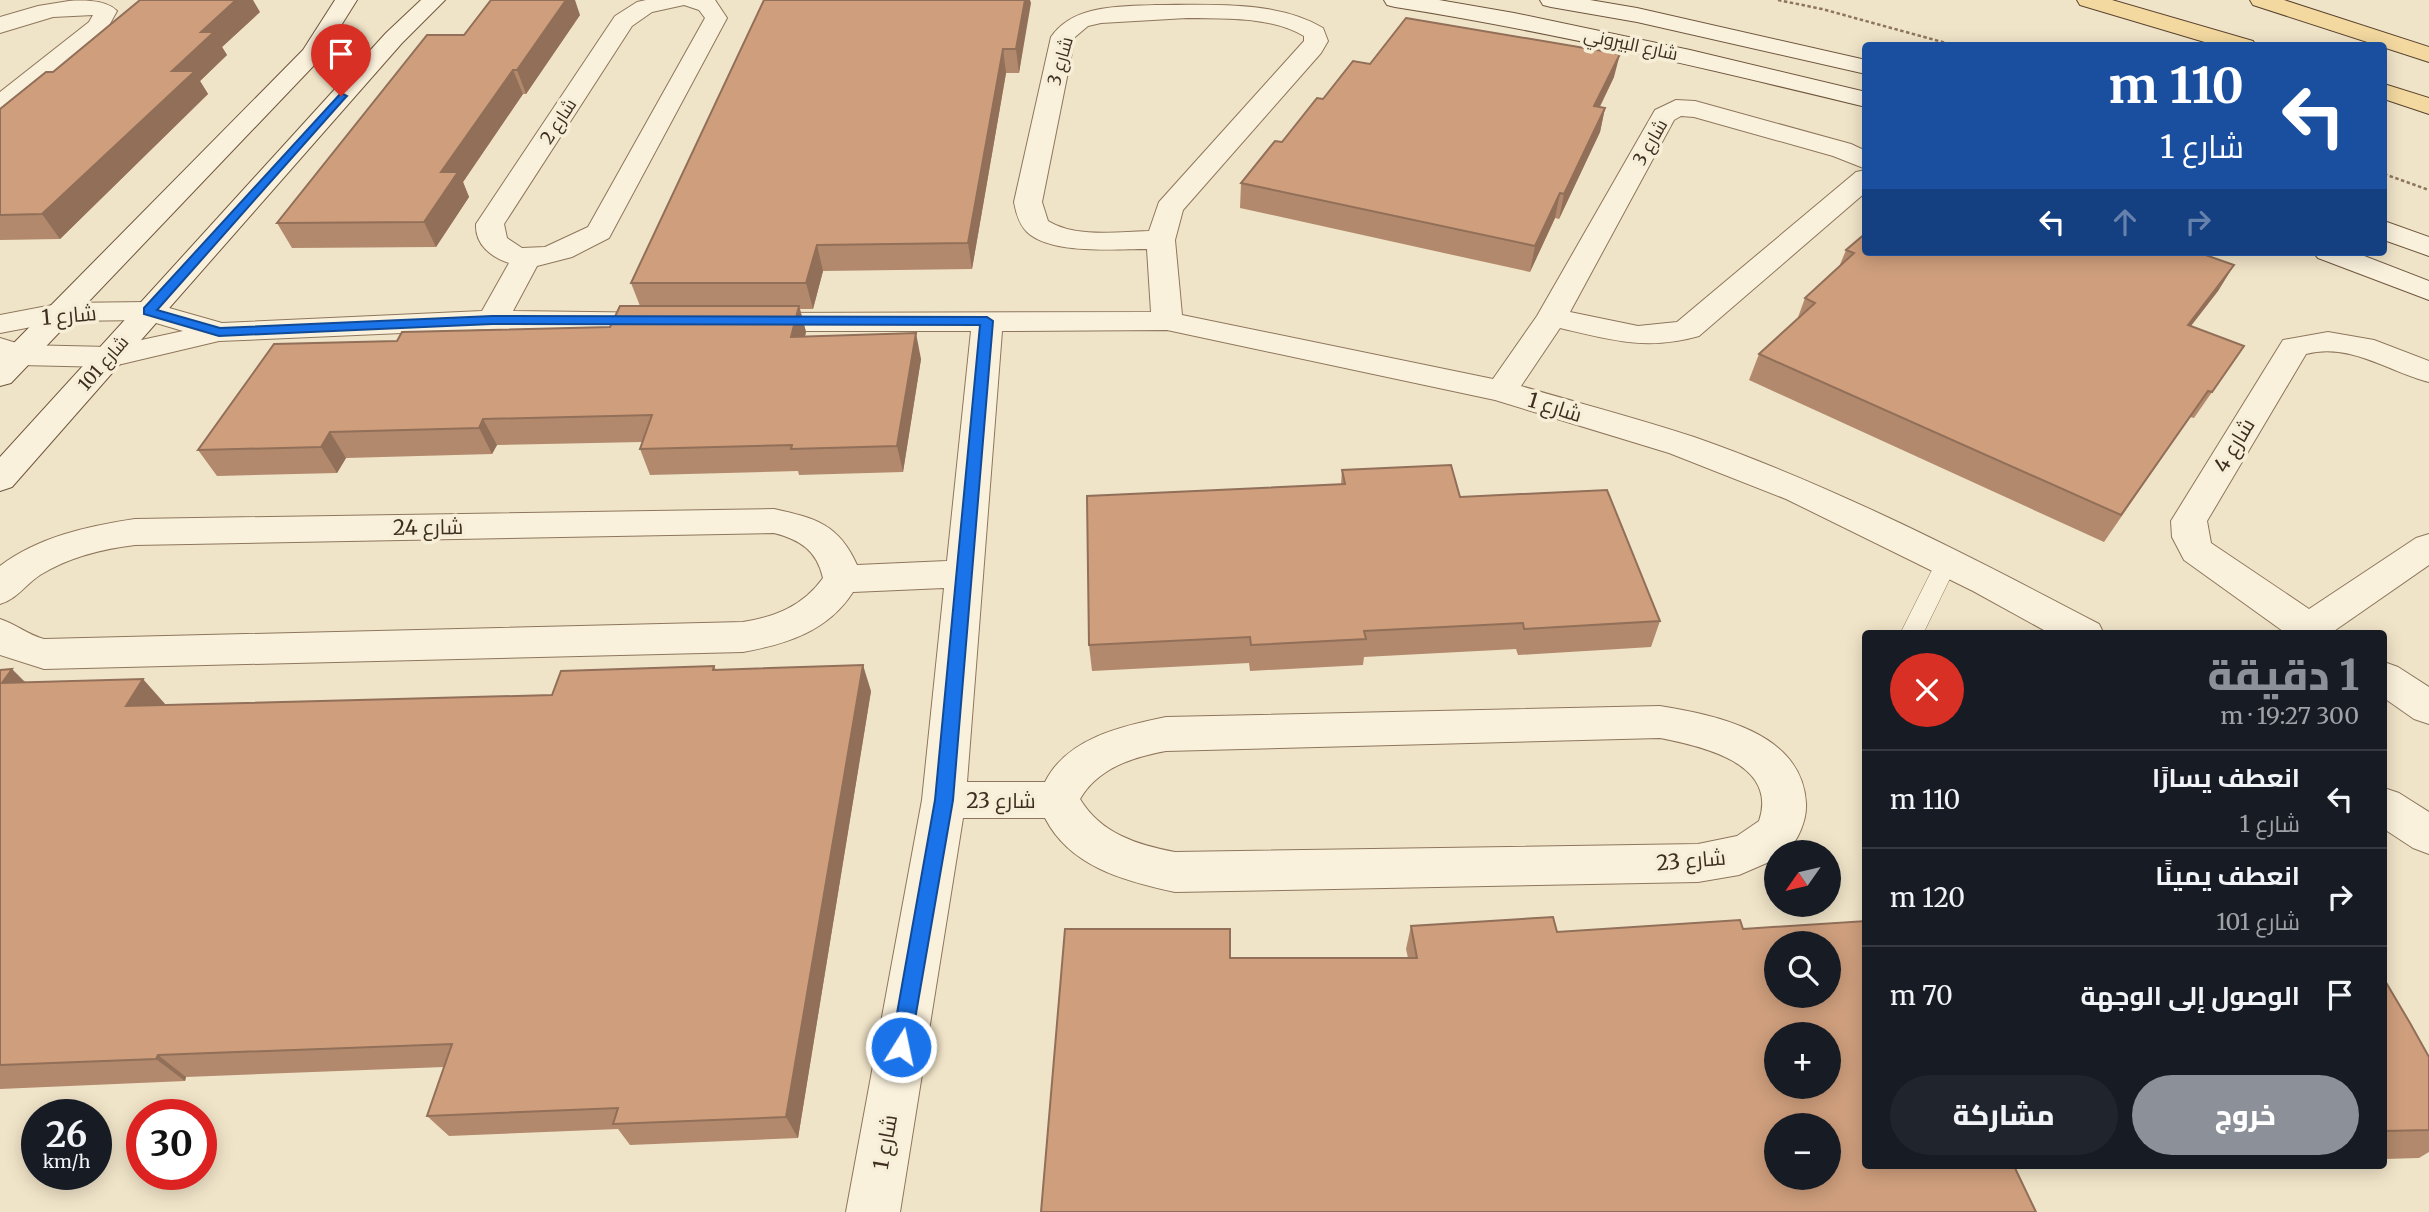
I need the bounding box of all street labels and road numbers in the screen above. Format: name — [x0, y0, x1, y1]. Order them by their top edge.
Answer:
street label: شارع البيروني — [1581, 23, 1680, 68]
street label: شارع 3 — [1042, 34, 1079, 88]
street label: شارع 2 — [535, 94, 582, 149]
street label: شارع 3 — [1628, 115, 1673, 170]
street label: شارع 1 — [40, 299, 98, 332]
street label: شارع 101 — [73, 331, 134, 396]
street label: شارع 1 — [1524, 386, 1585, 429]
street label: شارع 4 — [2207, 413, 2262, 478]
street label: شارع 24 — [393, 513, 463, 542]
street label: شارع 23 — [966, 787, 1036, 815]
street label: شارع 23 — [1655, 844, 1727, 877]
street label: شارع 1 — [867, 1112, 904, 1172]

